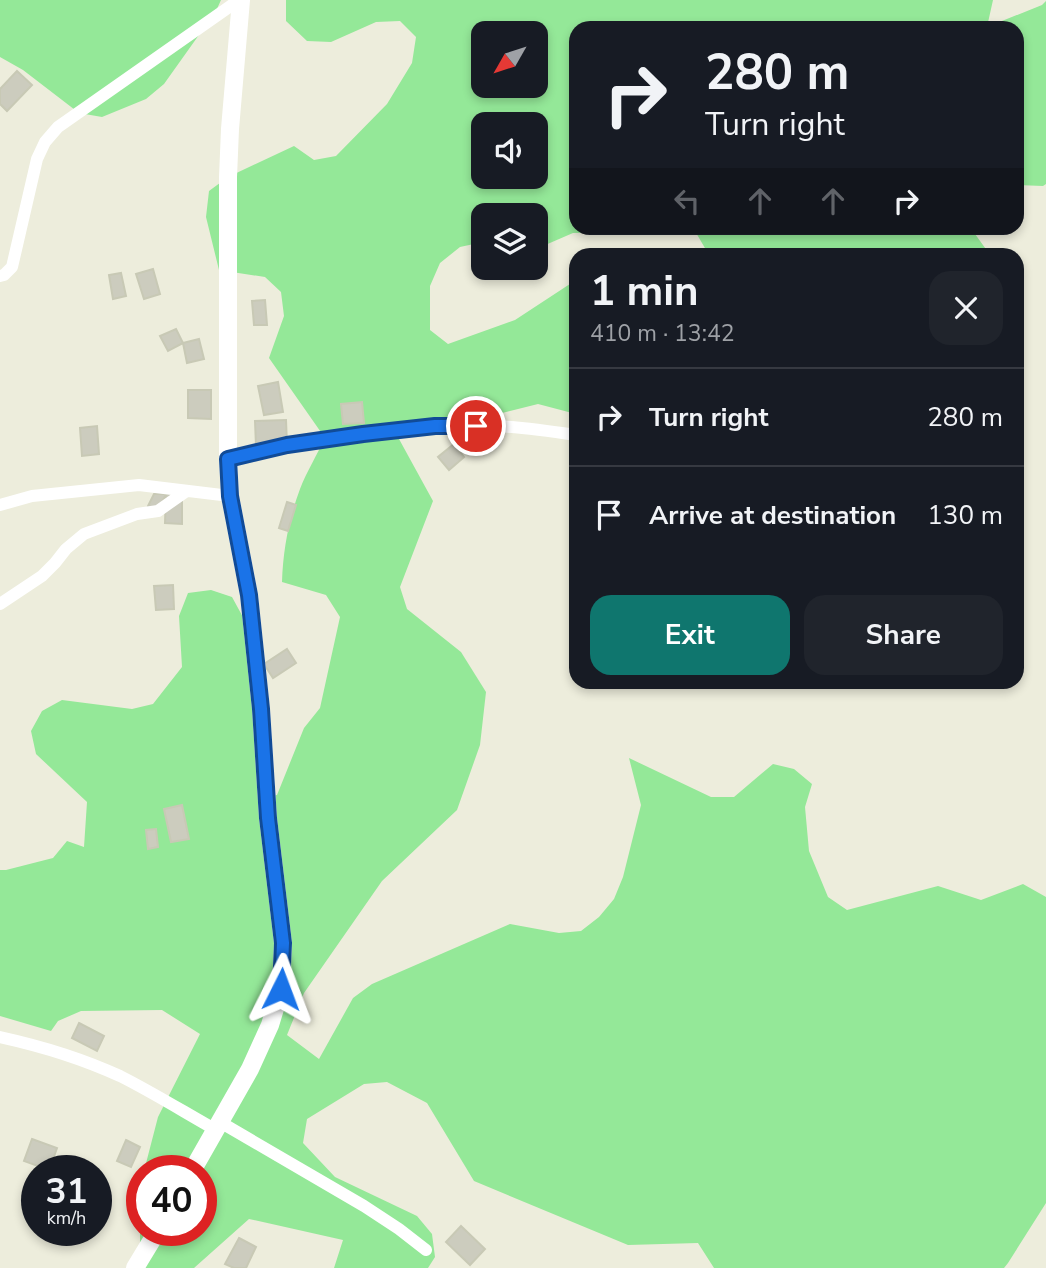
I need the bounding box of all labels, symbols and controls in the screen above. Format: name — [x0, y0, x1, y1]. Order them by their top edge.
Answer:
north arrow — [471, 21, 548, 98]
map controls — [471, 21, 548, 280]
text: 280 m — [705, 39, 849, 106]
icon: right — [590, 49, 681, 140]
text: Turn right — [705, 103, 845, 146]
button: sound — [471, 112, 548, 189]
icon: left — [668, 182, 706, 220]
icon: ahead — [741, 182, 779, 220]
icon: ahead — [814, 182, 852, 220]
icon: right — [887, 182, 925, 220]
button: layers — [471, 203, 548, 280]
text: 1 min — [590, 263, 699, 320]
button: close — [929, 271, 1003, 345]
text: 410 m · 13:42 — [590, 318, 735, 349]
pin — [446, 396, 506, 456]
icon: right — [590, 398, 628, 436]
text: Turn right — [649, 400, 768, 435]
text: 280 m — [927, 400, 1003, 435]
icon: arrive — [457, 407, 495, 445]
icon: arrive — [590, 496, 628, 534]
text: Arrive at destination — [649, 498, 896, 533]
text: 130 m — [927, 498, 1003, 533]
button: Exit — [590, 595, 790, 675]
button: Share — [804, 595, 1003, 675]
position arrow — [244, 952, 318, 1026]
speed limit sign: 40 — [126, 1155, 217, 1246]
text: 31 — [45, 1168, 88, 1215]
text: km/h — [47, 1206, 86, 1230]

